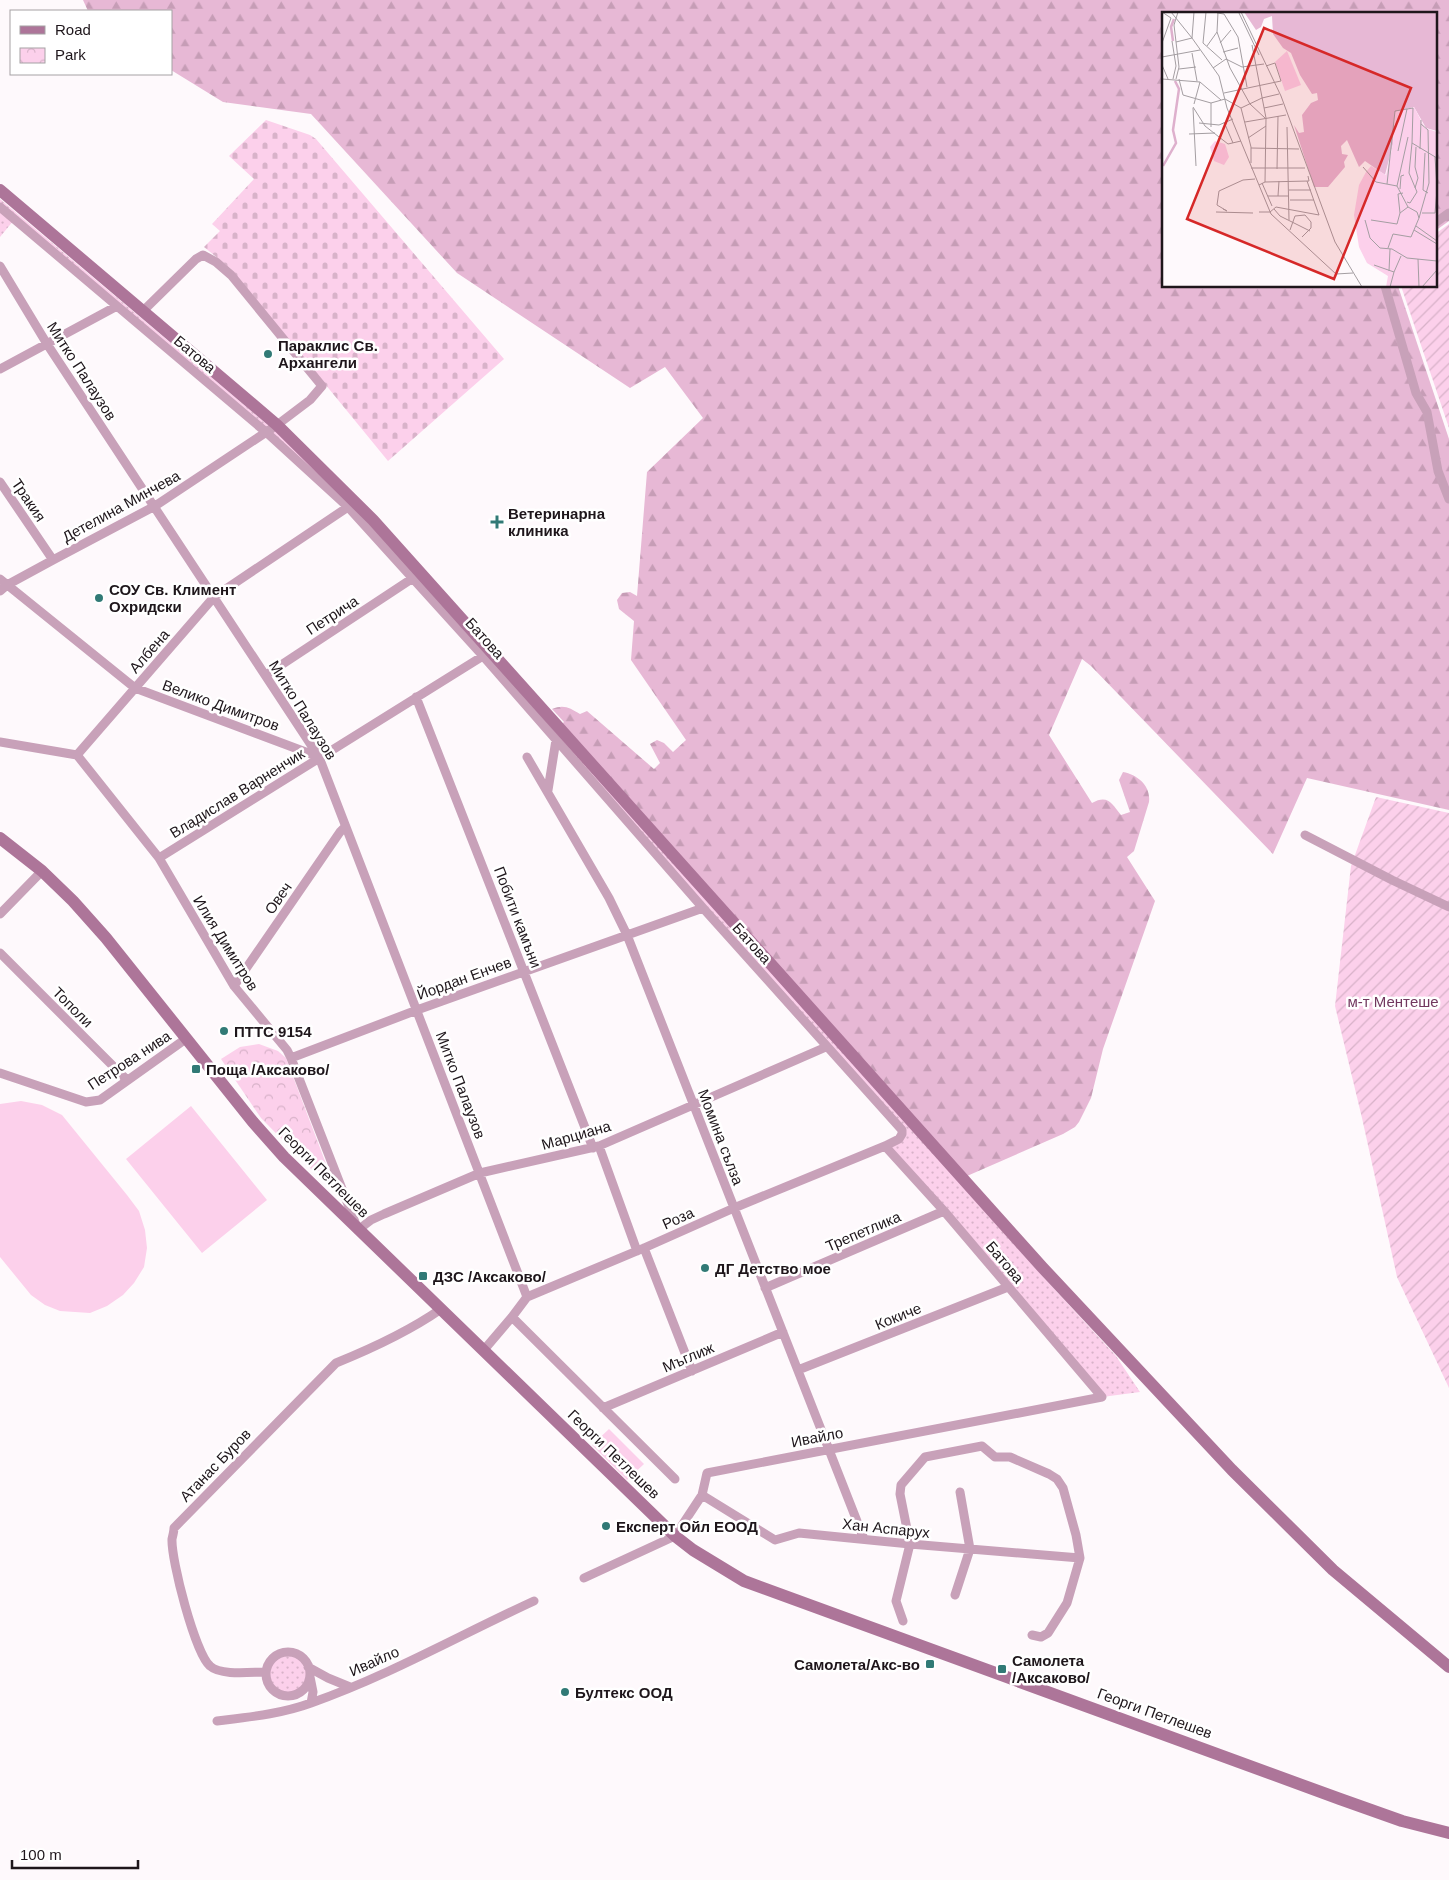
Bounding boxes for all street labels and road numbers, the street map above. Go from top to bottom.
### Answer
street label: Митко Палаузов [44,319,120,423]
street label: Батова [171,332,220,377]
street label: Детелина Минчева [59,466,183,545]
street label: Тракия [9,475,49,525]
street label: Петрича [303,592,362,638]
street label: Батова [462,614,508,662]
street label: Албена [125,625,173,676]
street label: Митко Палаузов [266,657,340,763]
street label: Велико Димитров [160,676,282,734]
street label: Владислав Варненчик [167,744,308,841]
street label: Побити камъни [491,864,545,970]
street label: Овеч [261,879,295,917]
street label: Илия Димитров [190,892,262,994]
street label: Батова [729,919,775,967]
street label: Йордан Енчев [415,953,513,1003]
street label: Тополи [49,983,97,1031]
street label: Петрова нива [84,1027,174,1093]
street label: Митко Палаузов [433,1029,489,1141]
street label: Момина сълза [695,1087,747,1188]
street label: Марциана [539,1117,613,1153]
street label: Георги Петлешев [275,1123,373,1221]
street label: Роза [660,1203,697,1232]
street label: Трепетлика [823,1207,904,1254]
street label: Батова [983,1238,1028,1287]
street label: Кокиче [872,1299,924,1333]
street label: Мъглиж [660,1339,716,1375]
street label: Георги Петлешев [565,1406,663,1502]
street label: Ивайло [790,1424,844,1450]
street label: Атанас Буров [176,1425,254,1505]
street label: Хан Аспарух [841,1515,931,1541]
street label: Ивайло [347,1643,401,1679]
street label: Георги Петлешев [1095,1684,1215,1742]

